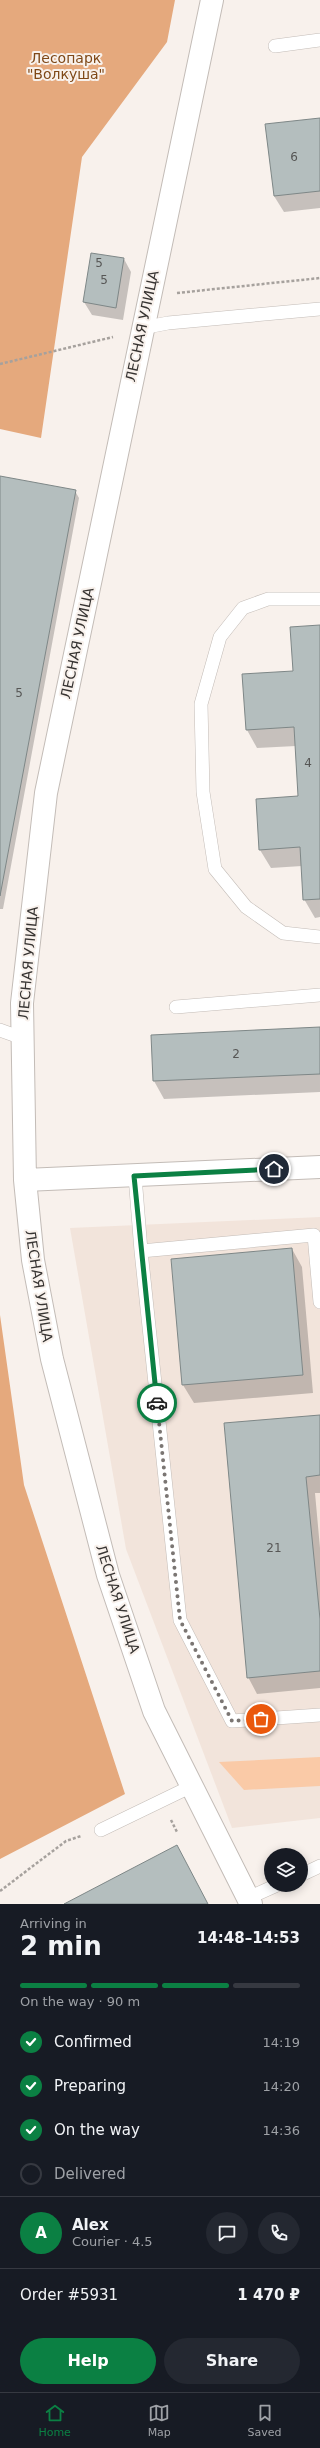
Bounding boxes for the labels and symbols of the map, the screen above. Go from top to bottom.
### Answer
park label: Лесопарк "Волкуша" [27,50,105,82]
house number: 6 [290,150,298,164]
house number: 5 [95,256,103,270]
street label: ЛЕСНАЯ УЛИЦА [122,268,162,383]
house number: 5 [100,273,108,287]
street label: ЛЕСНАЯ УЛИЦА [57,585,97,700]
house number: 5 [15,686,23,700]
house number: 4 [304,756,312,770]
street label: ЛЕСНАЯ УЛИЦА [15,905,41,1020]
house number: 2 [232,1047,240,1061]
pin [257,1152,291,1186]
street label: ЛЕСНАЯ УЛИЦА [22,1229,56,1344]
courier [137,1383,177,1423]
house number: 21 [266,1541,282,1555]
street label: ЛЕСНАЯ УЛИЦА [93,1543,143,1656]
pin [244,1702,278,1736]

